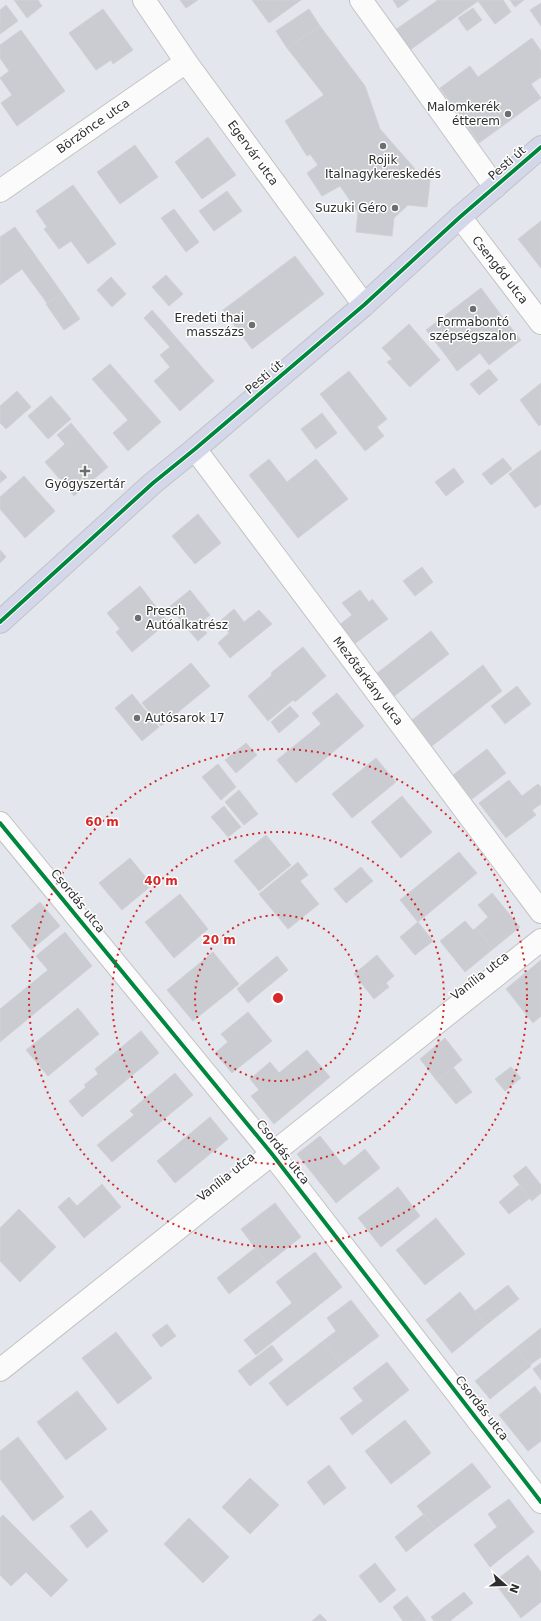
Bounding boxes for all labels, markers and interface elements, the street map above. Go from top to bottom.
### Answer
street label: Börzönce utca [54,96,132,156]
place label: Malomkerék étterem [427,100,500,128]
marker: Malomkerék étterem [503,109,513,119]
street label: Egervár utca [225,118,281,188]
marker: Rojik Italnagykereskedés [378,141,388,151]
street label: Pesti út [486,143,529,183]
place label: Rojik Italnagykereskedés [325,153,441,181]
place label: Suzuki Géro [315,201,387,215]
marker: Suzuki Géro [390,203,400,213]
street label: Csengőd utca [469,233,531,307]
marker: Formabontó szépségszalon [468,304,478,314]
place label: Eredeti thai masszázs [175,311,244,339]
place label: Formabontó szépségszalon [430,315,517,343]
marker: Eredeti thai masszázs [247,320,257,330]
street label: Pesti út [242,357,286,397]
marker: Gyógyszertár [80,466,90,476]
place label: Gyógyszertár [45,477,125,491]
place label: Presch Autóalkatrész [146,604,228,632]
marker: Presch Autóalkatrész [133,613,143,623]
street label: Mezőtárkány utca [330,634,406,728]
place label: Autósarok 17 [145,711,225,725]
marker: Autósarok 17 [132,713,142,723]
text: 60 m [85,815,119,829]
street label: Csordás utca [48,866,108,936]
text: 40 m [144,874,178,888]
text: 20 m [202,933,236,947]
street label: Vanília utca [448,949,512,1003]
centre of rings [271,991,285,1005]
street label: Csordás utca [253,1117,313,1187]
street label: Vanília utca [195,1150,257,1204]
street label: Csordás utca [452,1373,512,1443]
north arrow [485,1565,525,1605]
text: N [506,1582,522,1595]

